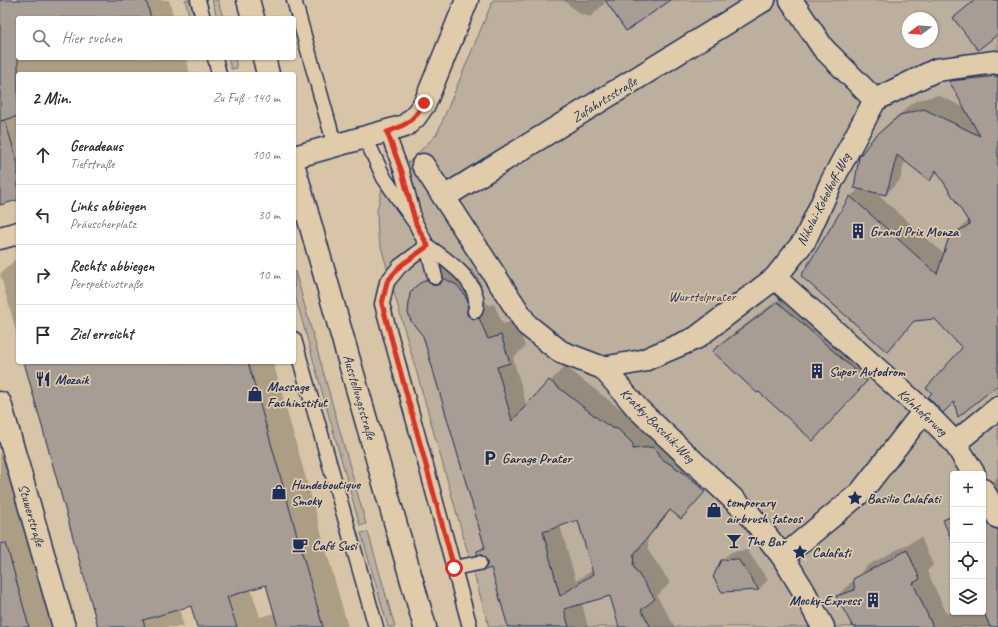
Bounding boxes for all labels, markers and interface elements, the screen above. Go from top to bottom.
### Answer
north arrow [902,12,938,48]
search box [16,16,296,60]
icon: search [30,27,52,49]
text: Hier suchen [62,29,122,48]
street label: Zufahrtsstraße [569,72,641,126]
text: 2 Min. [32,88,71,109]
text: Zu Fuß · 140 m [213,90,280,106]
route end [415,94,433,112]
text: Geradeaus [70,137,123,156]
icon: ahead [32,144,54,166]
text: 100 m [252,147,280,163]
street label: Nikolai-Kobelkoff-Weg [793,149,855,249]
text: Tiefstraße [70,156,115,172]
text: Links abbiegen [70,197,146,216]
icon: left [32,204,54,226]
text: 30 m [258,207,280,223]
text: Präuscherplatz [70,216,136,232]
building icon: Grand Prix Monza [849,222,867,240]
place label: Grand Prix Monza [870,223,960,240]
text: Rechts abbiegen [70,257,154,276]
icon: right [32,264,54,286]
text: 10 m [258,267,280,283]
text: Perspektivstraße [70,276,143,292]
park label: Wurstelprater [669,288,736,305]
icon: arrive [32,324,54,346]
text: Ziel erreicht [70,325,133,344]
street label: Ausstellungsstraße [339,353,380,443]
building icon: Super Autodrom [808,362,826,380]
place label: Super Autodrom [829,363,906,380]
restaurant icon: Mozaik [34,370,52,388]
place label: Mozaik [55,371,90,388]
place label: Massage Fachinstitut [267,378,328,411]
street label: Kratky-Baschik-Weg [617,384,699,467]
shop icon: Massage Fachinstitut [246,385,264,403]
street label: Kolnhoferweg [894,385,952,440]
parking icon: Garage Prater [481,449,499,467]
place label: Garage Prater [502,450,573,467]
map controls [950,471,986,615]
button: + [950,471,986,507]
place label: Hundeboutique Smoky [291,476,361,509]
street label: Stuwerstraße [15,482,49,550]
shop icon: Hundeboutique Smoky [270,483,288,501]
place icon: Basilio Calafati [846,489,864,507]
place label: Basilio Calafati [867,490,943,507]
place label: temporary airbrush tatoos [726,494,804,527]
shop icon: temporary airbrush tatoos [705,501,723,519]
button: − [950,507,986,543]
bar icon: The Bar [725,532,743,550]
place label: The Bar [746,533,787,550]
cafe icon: Café Susi [291,536,309,554]
place label: Café Susi [312,537,359,554]
place icon: Calafati [791,543,809,561]
button: locate [950,543,986,579]
place label: Calafati [812,544,853,561]
route start [445,559,463,577]
button: layers [950,579,986,615]
building icon: Mecky-Express [864,591,882,609]
place label: Mecky-Express [789,592,863,609]

